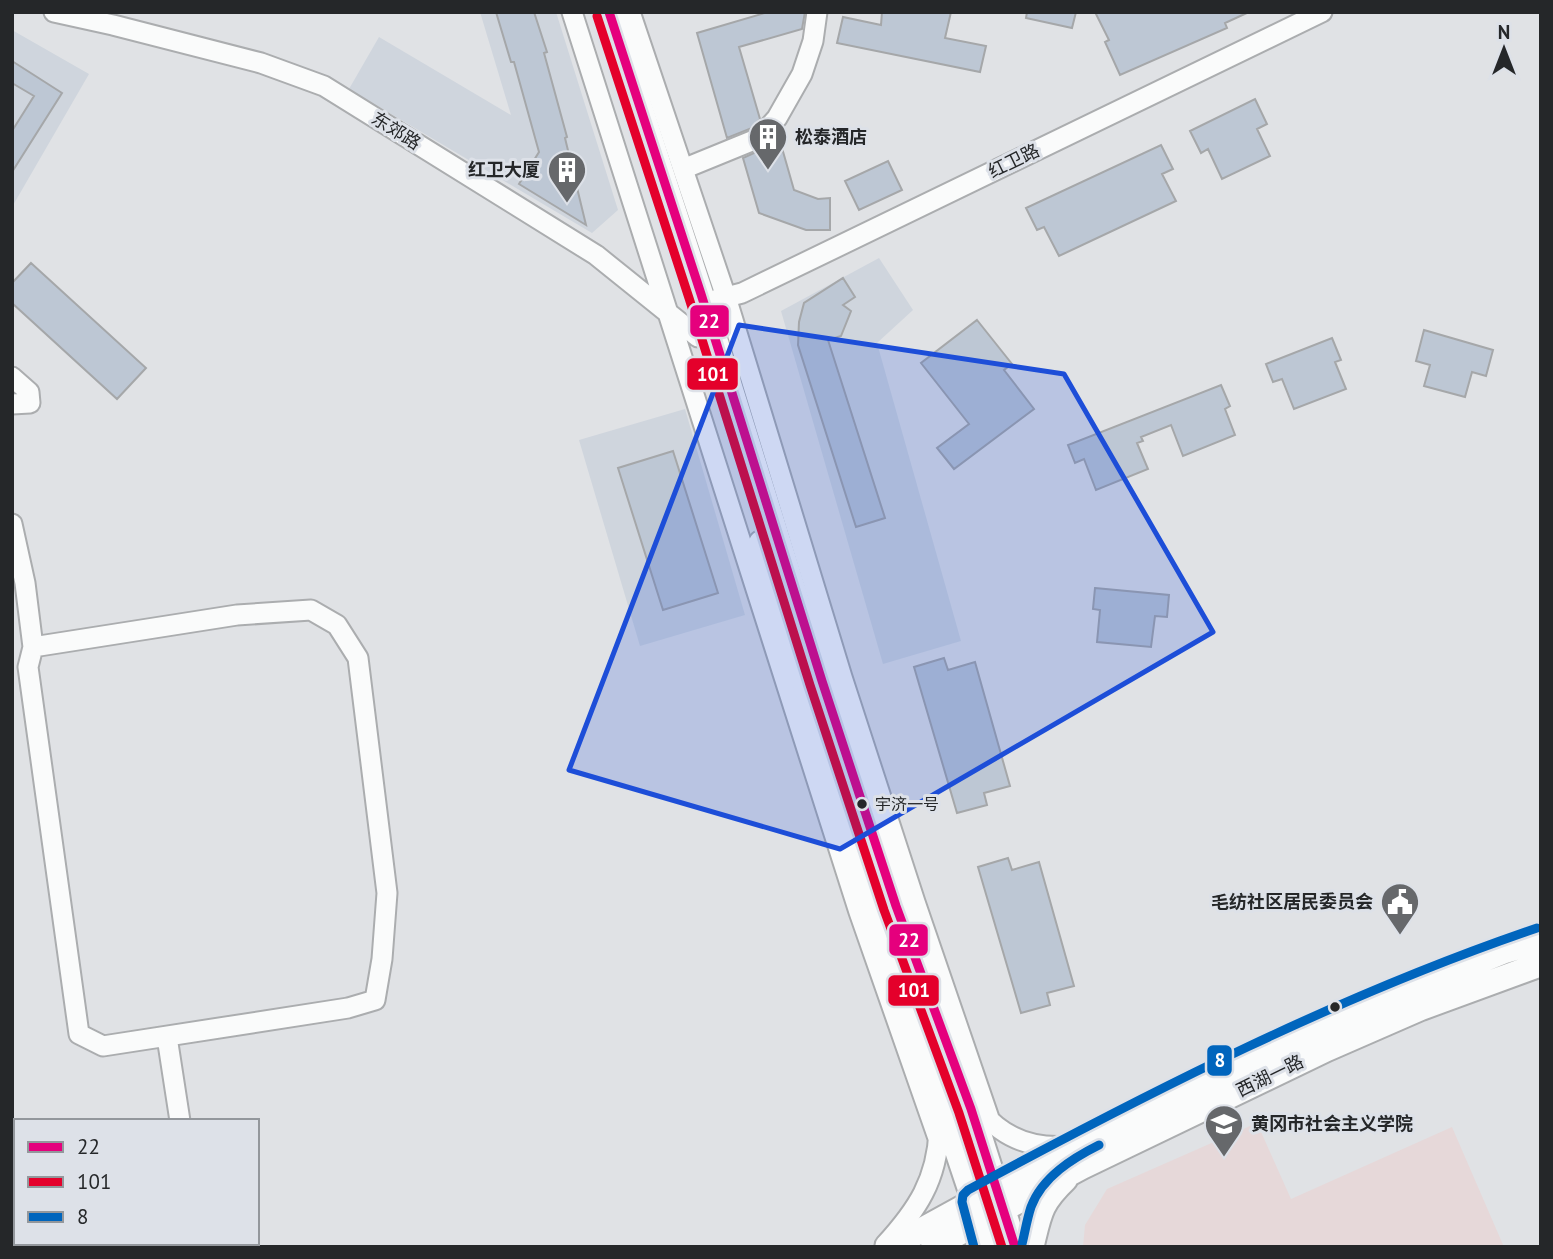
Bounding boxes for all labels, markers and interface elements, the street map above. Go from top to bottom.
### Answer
north arrow [1469,14,1539,84]
text: N [1498,20,1510,44]
street label: 东郊路 [367,107,425,155]
building icon: 松泰酒店 [747,116,789,171]
place label: 松泰酒店 [795,125,867,148]
street label: 红卫路 [984,138,1043,183]
building icon: 红卫大厦 [546,149,588,204]
place label: 红卫大厦 [468,158,540,181]
line badge: 22 [689,304,730,338]
text: 22 [698,309,720,333]
line badge: 101 [686,357,739,391]
text: 101 [697,362,729,386]
place label: 宇济一号 [875,794,939,814]
marker: 宇济一号 [855,797,869,811]
public building icon: 毛纺社区居民委员会 [1379,881,1421,936]
place label: 毛纺社区居民委员会 [1211,890,1373,913]
line badge: 22 [888,923,929,957]
text: 22 [898,928,920,952]
line badge: 101 [887,974,940,1007]
text: 101 [898,978,930,1002]
unlabelled marker [1328,1000,1342,1014]
line badge: 8 [1206,1044,1233,1077]
text: 8 [1215,1048,1225,1072]
street label: 西湖一路 [1232,1049,1307,1102]
school or university icon: 黄冈市社会主义学院 [1203,1103,1245,1158]
place label: 黄冈市社会主义学院 [1251,1112,1413,1135]
legend [14,1119,259,1245]
text: 22 [77,1133,100,1160]
text: 101 [77,1168,111,1195]
text: 8 [77,1203,88,1230]

